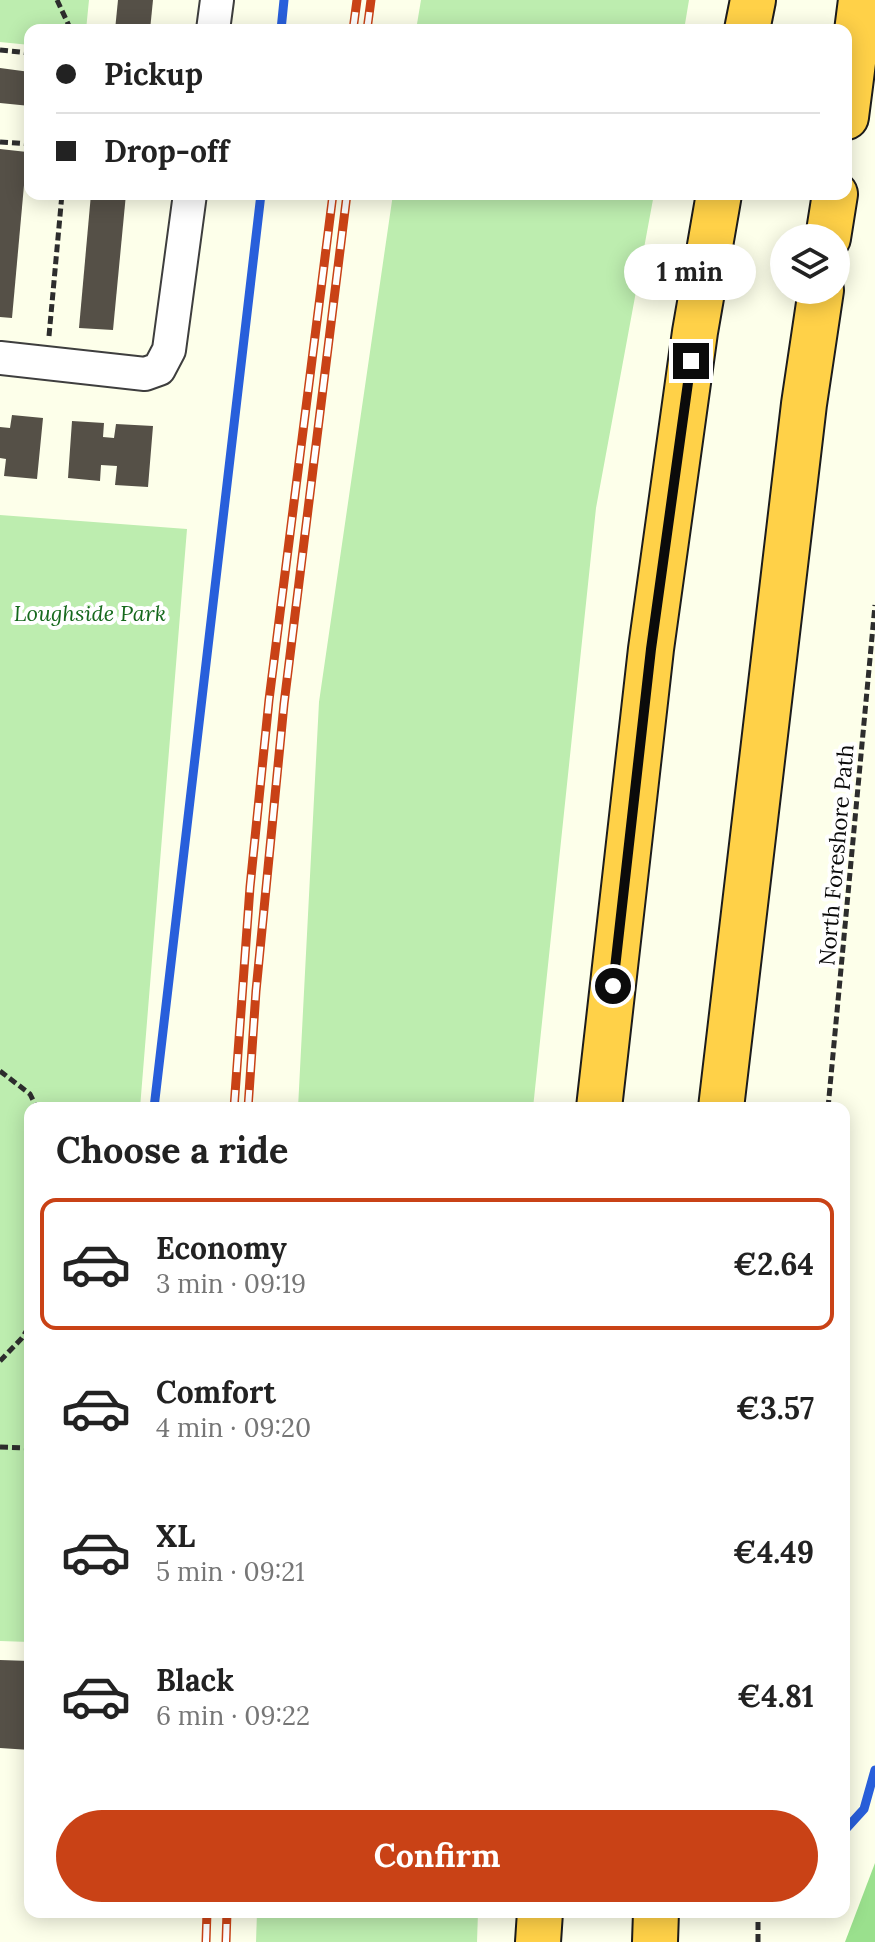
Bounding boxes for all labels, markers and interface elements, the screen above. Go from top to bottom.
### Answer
text: Pickup [104,55,203,93]
text: Drop-off [104,132,229,170]
map controls [770,224,850,304]
button: layers [770,224,850,304]
callout: 1 min [625,245,757,301]
text: 1 min [657,255,723,288]
route end [673,343,709,379]
park label: Loughside Park [14,599,166,627]
street label: North Foreshore Path [812,743,860,967]
route start [595,968,631,1004]
text: Choose a ride [56,1127,288,1173]
icon: car [60,1228,132,1300]
text: Economy [156,1229,287,1267]
text: €2.64 [733,1245,814,1283]
text: 3 min · 09:19 [156,1267,306,1300]
icon: car [60,1372,132,1444]
text: Comfort [156,1373,276,1411]
text: €3.57 [736,1389,814,1427]
text: 4 min · 09:20 [156,1411,311,1444]
icon: car [60,1516,132,1588]
text: XL [156,1517,195,1555]
text: €4.49 [733,1533,814,1571]
text: 5 min · 09:21 [156,1555,305,1588]
icon: car [60,1660,132,1732]
text: Black [156,1661,234,1699]
text: €4.81 [737,1677,814,1715]
text: 6 min · 09:22 [156,1699,310,1732]
button: Confirm [56,1810,818,1902]

